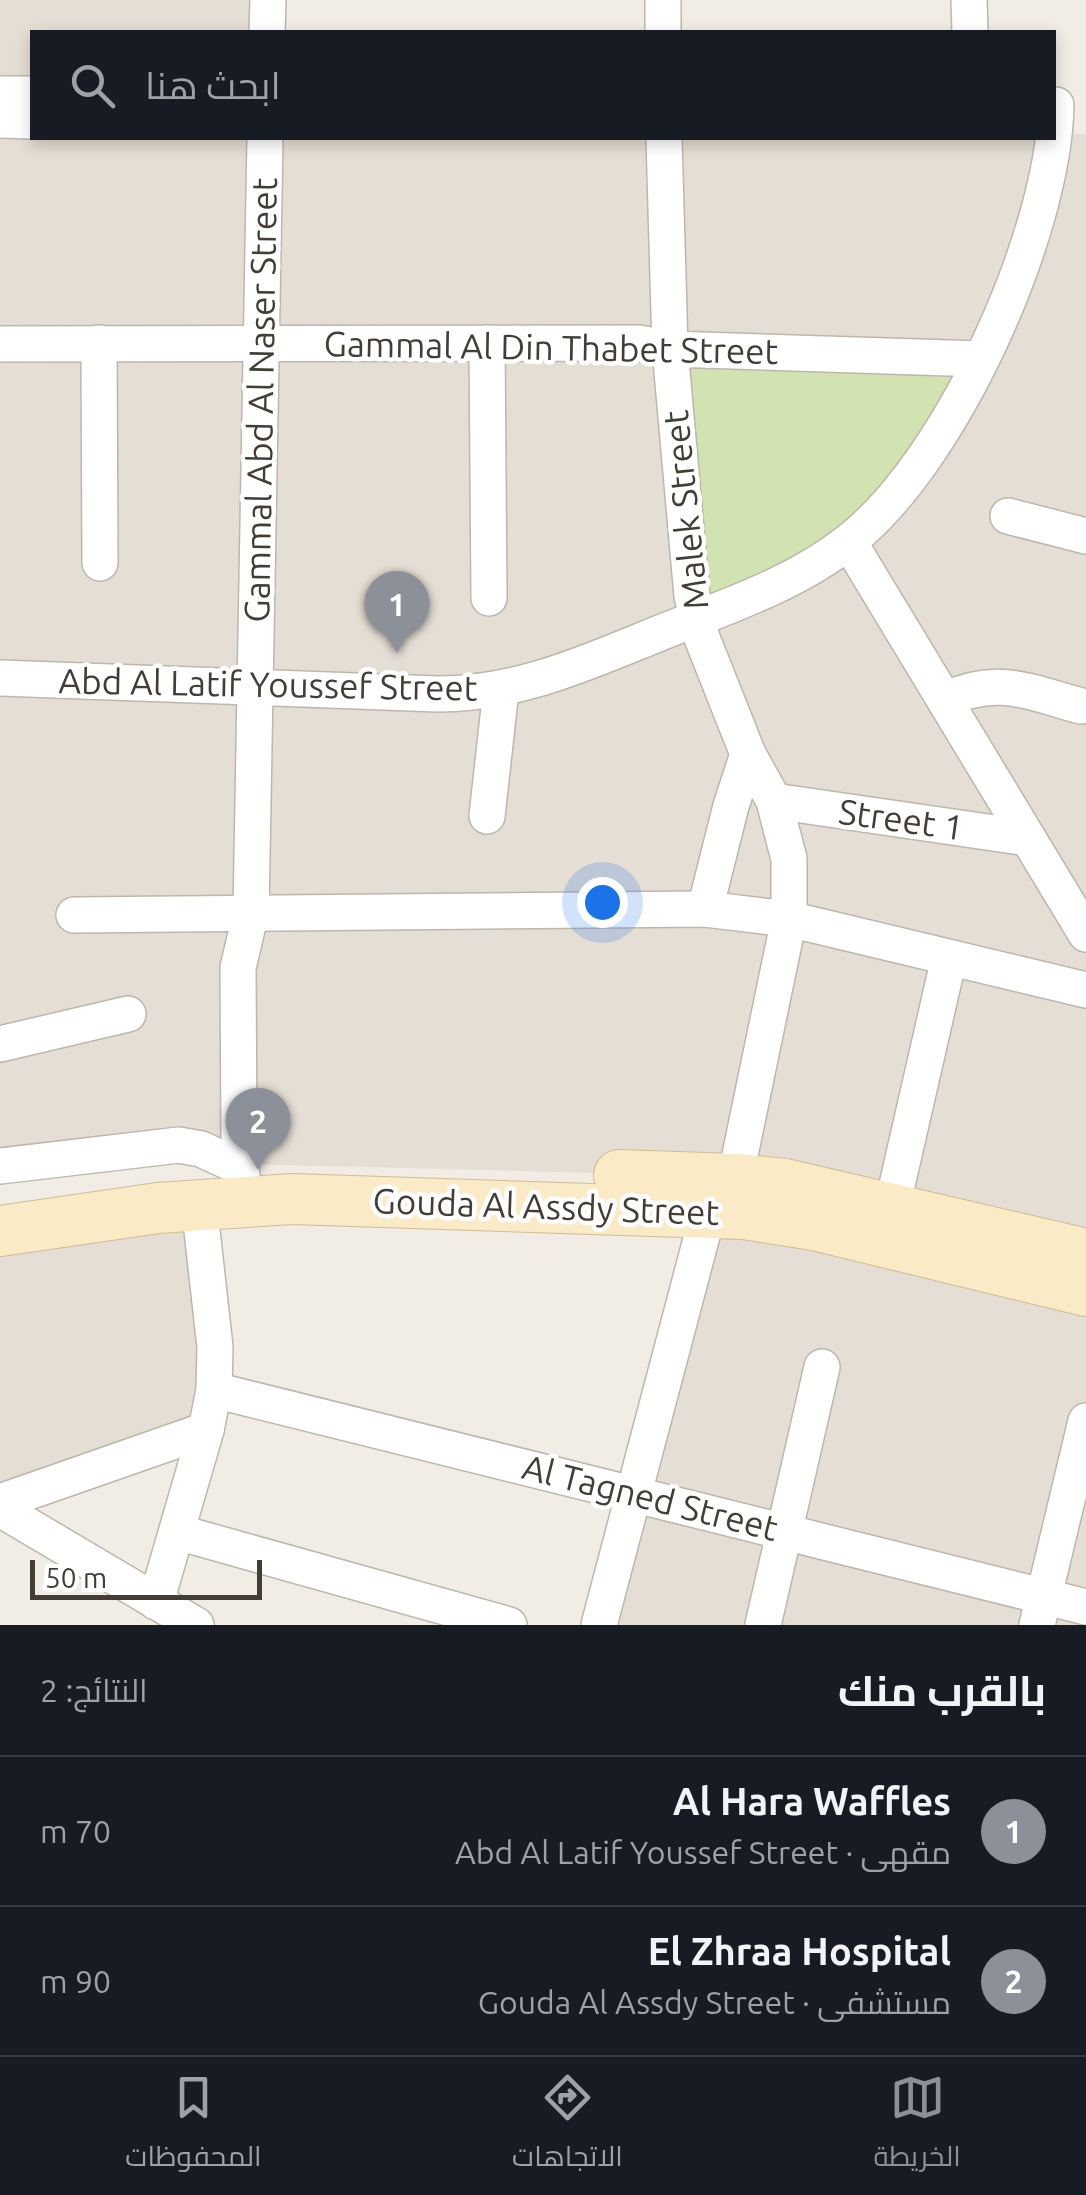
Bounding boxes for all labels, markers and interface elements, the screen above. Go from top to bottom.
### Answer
search box [30,30,1056,140]
icon: search [65,58,120,113]
text: ابحث هنا [145,64,281,106]
street label: Gammal Abd Al Naser Street [236,177,284,623]
street label: Gammal Al Din Thabet Street [323,323,779,371]
street label: Malek Street [655,408,715,612]
pin: 1 [364,570,430,653]
street label: Abd Al Latif Youssef Street [58,660,478,708]
street label: Street 1 [836,790,966,848]
your location [577,877,628,928]
pin: 2 [226,1088,290,1170]
street label: Gouda Al Assdy Street [372,1180,720,1232]
street label: Al Tagned Street [518,1446,782,1548]
scale bar [30,1555,262,1600]
text: 50 m [45,1562,107,1593]
text: بالقرب منك [838,1667,1046,1714]
text: النتائج: 2 [40,1672,148,1708]
text: Al Hara Waffles [673,1780,951,1822]
text: 70 m [40,1813,111,1849]
text: 1 [1004,1813,1023,1849]
text: مقهى · Abd Al Latif Youssef Street [455,1834,951,1870]
text: El Zhraa Hospital [648,1930,951,1972]
text: 90 m [40,1963,111,1999]
text: 2 [1004,1963,1023,1999]
text: مستشفى · Gouda Al Assdy Street [478,1984,951,2020]
tab: المحفوظات [125,2070,262,2182]
tab: الاتجاهات [512,2070,623,2182]
tab: الخريطة [873,2070,961,2182]

